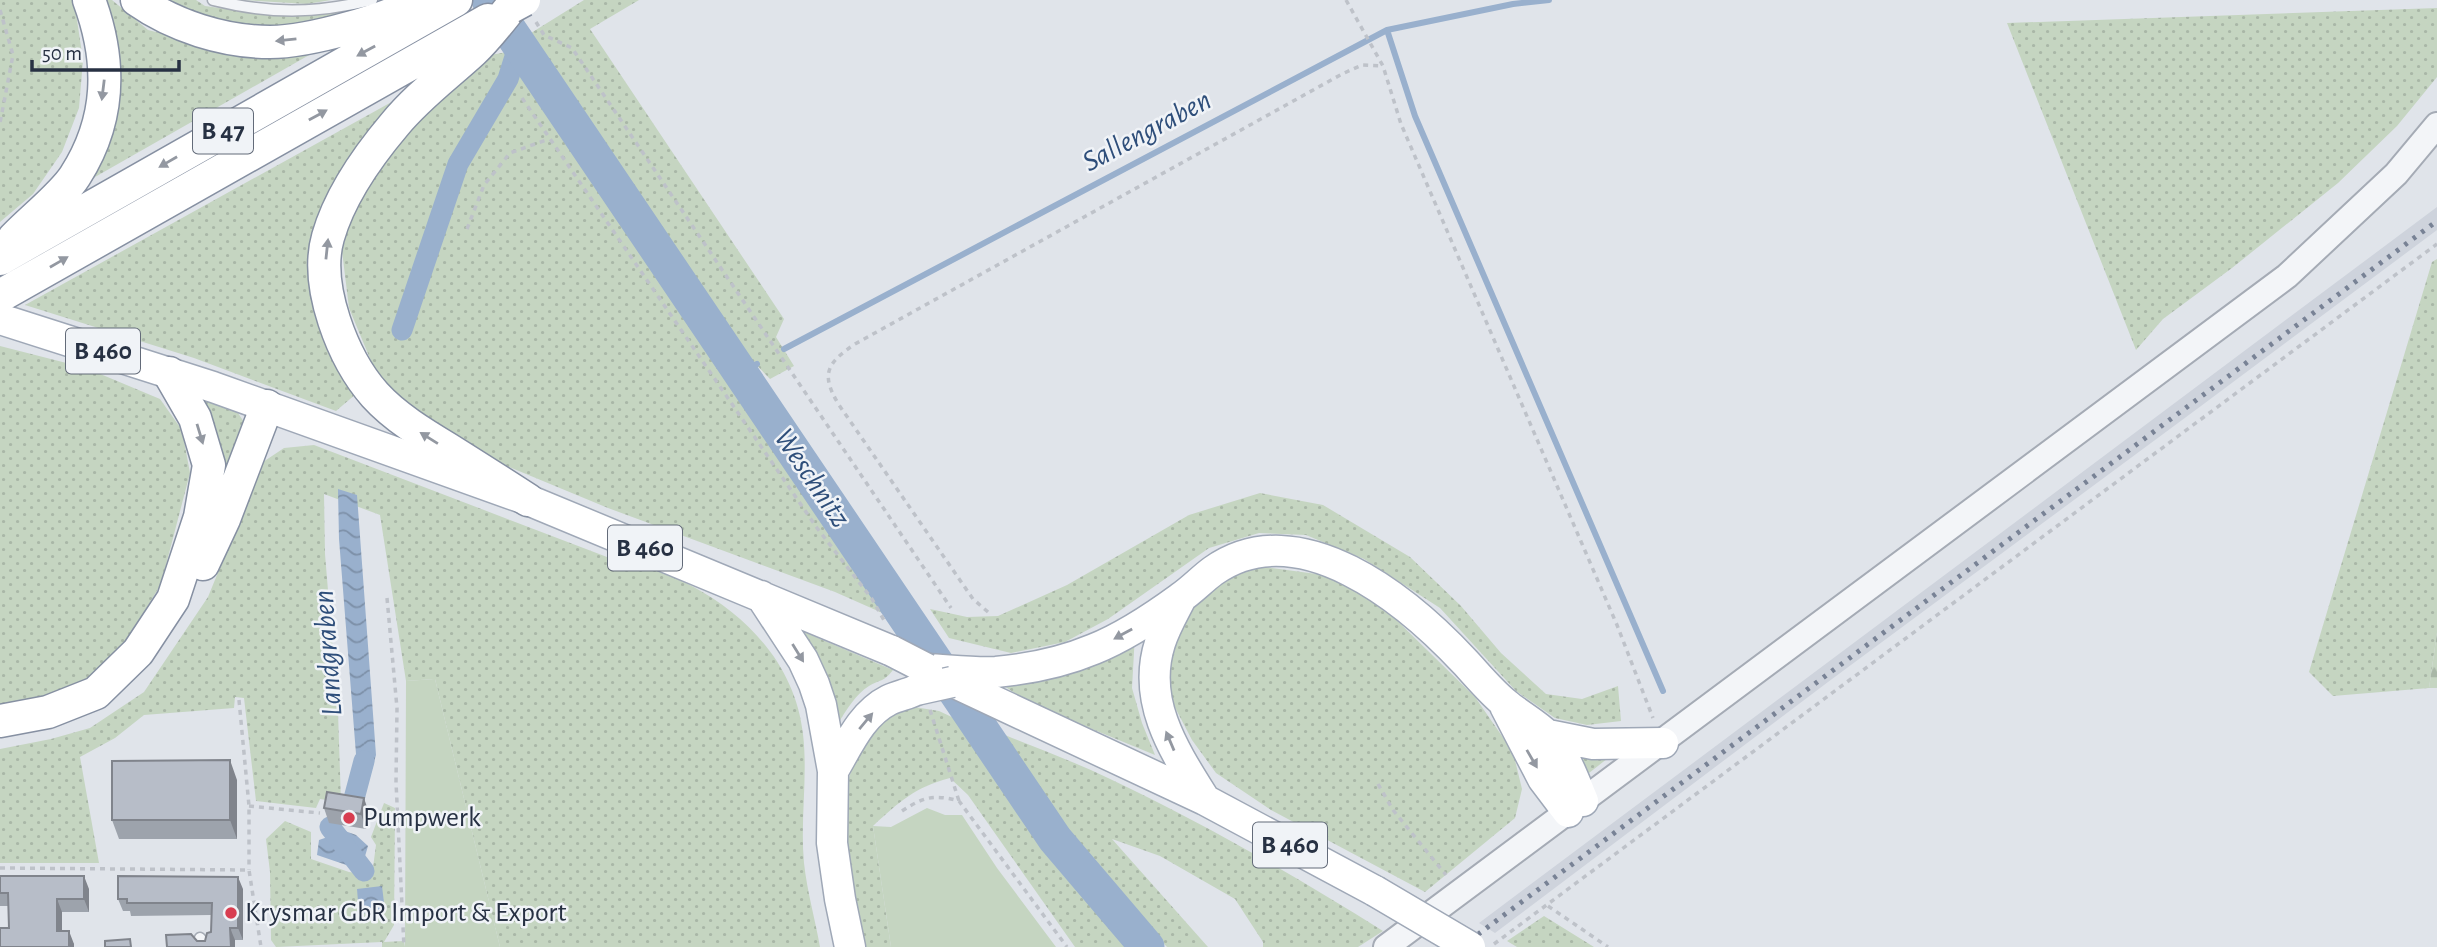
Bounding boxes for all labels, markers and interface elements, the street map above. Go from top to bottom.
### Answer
scale bar [32,28,178,72]
one-way arrow [275,35,297,46]
text: 50 m [42,43,82,64]
one-way arrow [356,45,375,57]
one-way arrow [97,80,108,102]
water label: Sallengraben [1078,85,1216,177]
road number: B 47 [193,108,253,154]
one-way arrow [309,109,328,121]
one-way arrow [158,156,177,169]
one-way arrow [322,238,333,260]
one-way arrow [50,256,69,268]
road number: B 460 [66,328,140,374]
one-way arrow [195,423,205,444]
water label: Weschnitz [768,423,856,533]
one-way arrow [420,431,439,444]
road number: B 460 [608,526,682,570]
water label: Landgraben [309,589,347,717]
one-way arrow [1113,628,1133,639]
one-way arrow [792,644,805,663]
one-way arrow [858,712,873,730]
one-way arrow [1165,731,1176,752]
one-way arrow [1526,750,1538,769]
place label: Pumpwerk [363,804,481,832]
marker: Pumpwerk [341,810,357,826]
road number: B 460 [1253,822,1327,867]
place label: Krysmar GbR Import & Export [245,899,566,927]
marker: Krysmar GbR Import & Export [223,905,239,921]

